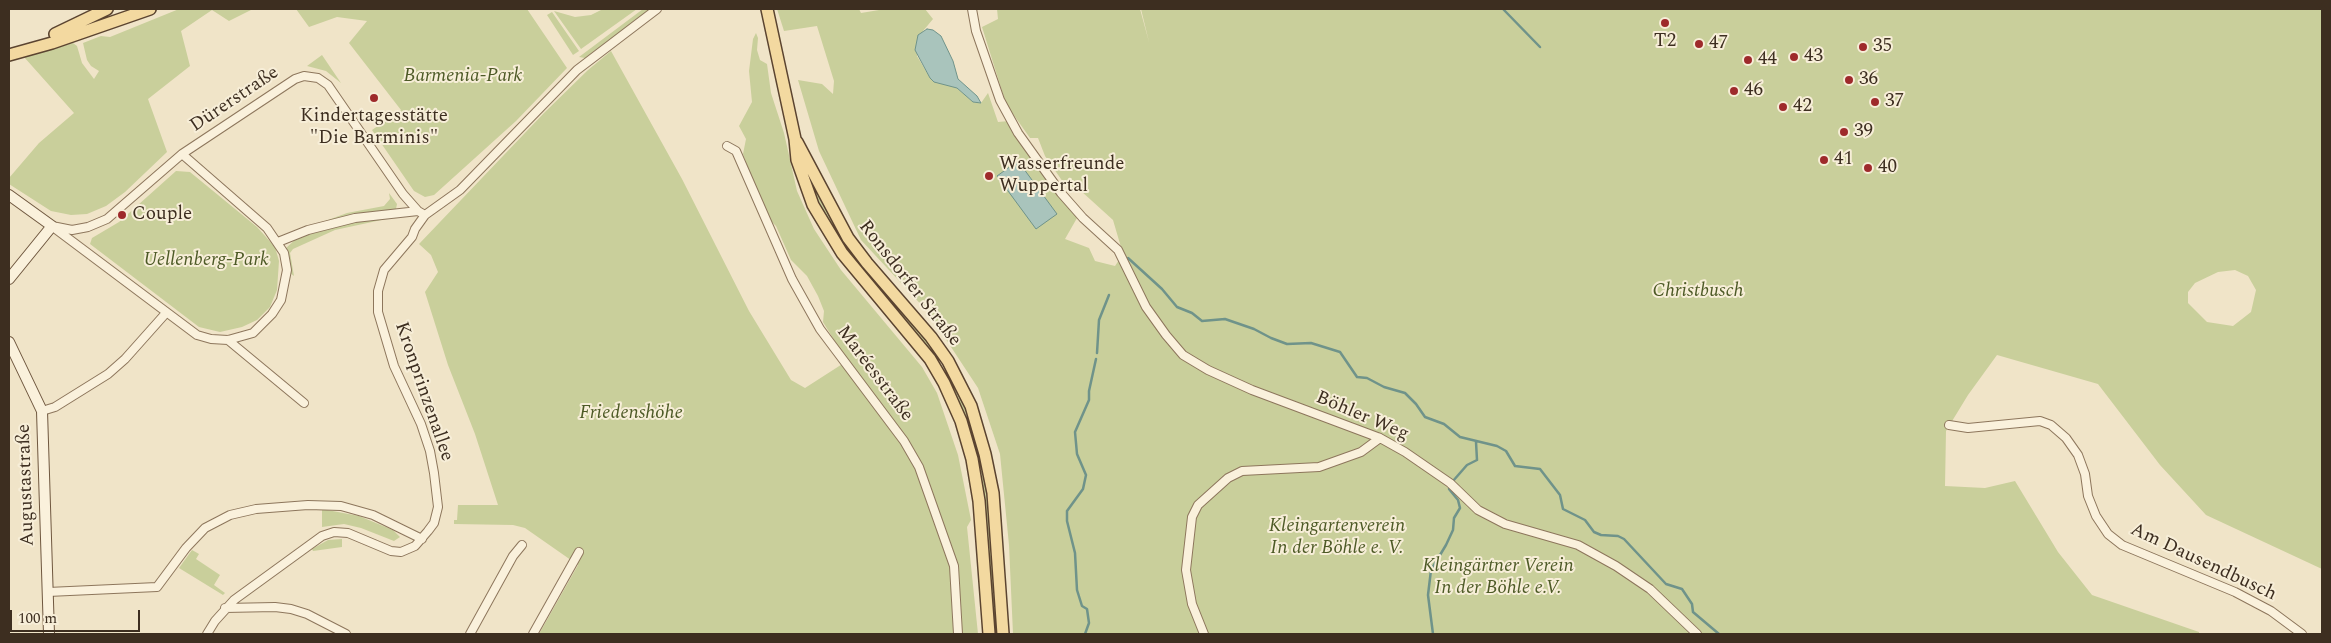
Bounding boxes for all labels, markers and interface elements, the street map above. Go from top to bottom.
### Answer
marker: T2 [1659,17,1671,29]
place label: T2 [1654,31,1676,53]
place label: 47 [1709,33,1728,55]
place label: 35 [1873,36,1892,58]
marker: 47 [1693,38,1705,50]
marker: 35 [1857,41,1869,53]
place label: 43 [1804,46,1823,68]
place label: 44 [1758,49,1777,71]
marker: 43 [1788,51,1800,63]
marker: 44 [1742,54,1754,66]
street label: Dürerstraße [186,62,284,138]
park label: Barmenia-Park [404,66,522,88]
place label: 36 [1859,69,1878,91]
marker: 36 [1843,74,1855,86]
place label: 46 [1744,80,1763,102]
marker: 46 [1728,85,1740,97]
place label: 37 [1885,91,1904,113]
marker: Kindertagesstätte "Die Barminis" [368,92,380,104]
place label: 42 [1793,96,1812,118]
marker: 37 [1869,96,1881,108]
marker: 42 [1777,101,1789,113]
place label: Kindertagesstätte "Die Barminis" [300,106,448,150]
place label: 39 [1854,121,1873,143]
marker: 39 [1838,126,1850,138]
place label: 41 [1834,149,1853,171]
place label: Wasserfreunde Wuppertal [999,154,1124,198]
marker: 41 [1818,154,1830,166]
place label: 40 [1878,157,1897,179]
marker: 40 [1862,162,1874,174]
marker: Wasserfreunde Wuppertal [983,170,995,182]
place label: Couple [132,204,192,226]
marker: Couple [116,209,128,221]
street label: Ronsdorfer Straße [853,216,965,352]
park label: Uellenberg-Park [143,250,269,272]
park label: Christbusch [1653,281,1743,303]
street label: Kronprinzenallee [389,319,457,465]
street label: Maréesstraße [831,322,917,426]
street label: Böhler Weg [1312,387,1412,447]
park label: Friedenshöhe [579,403,683,425]
street label: Augustastraße [13,424,41,546]
park label: Kleingartenverein In der Böhle e. V. [1269,516,1405,560]
street label: Am Dausendbusch [2126,519,2280,607]
park label: Kleingärtner Verein In der Böhle e.V. [1422,556,1574,600]
scale bar [12,600,142,632]
text: 100 m [18,607,57,630]

